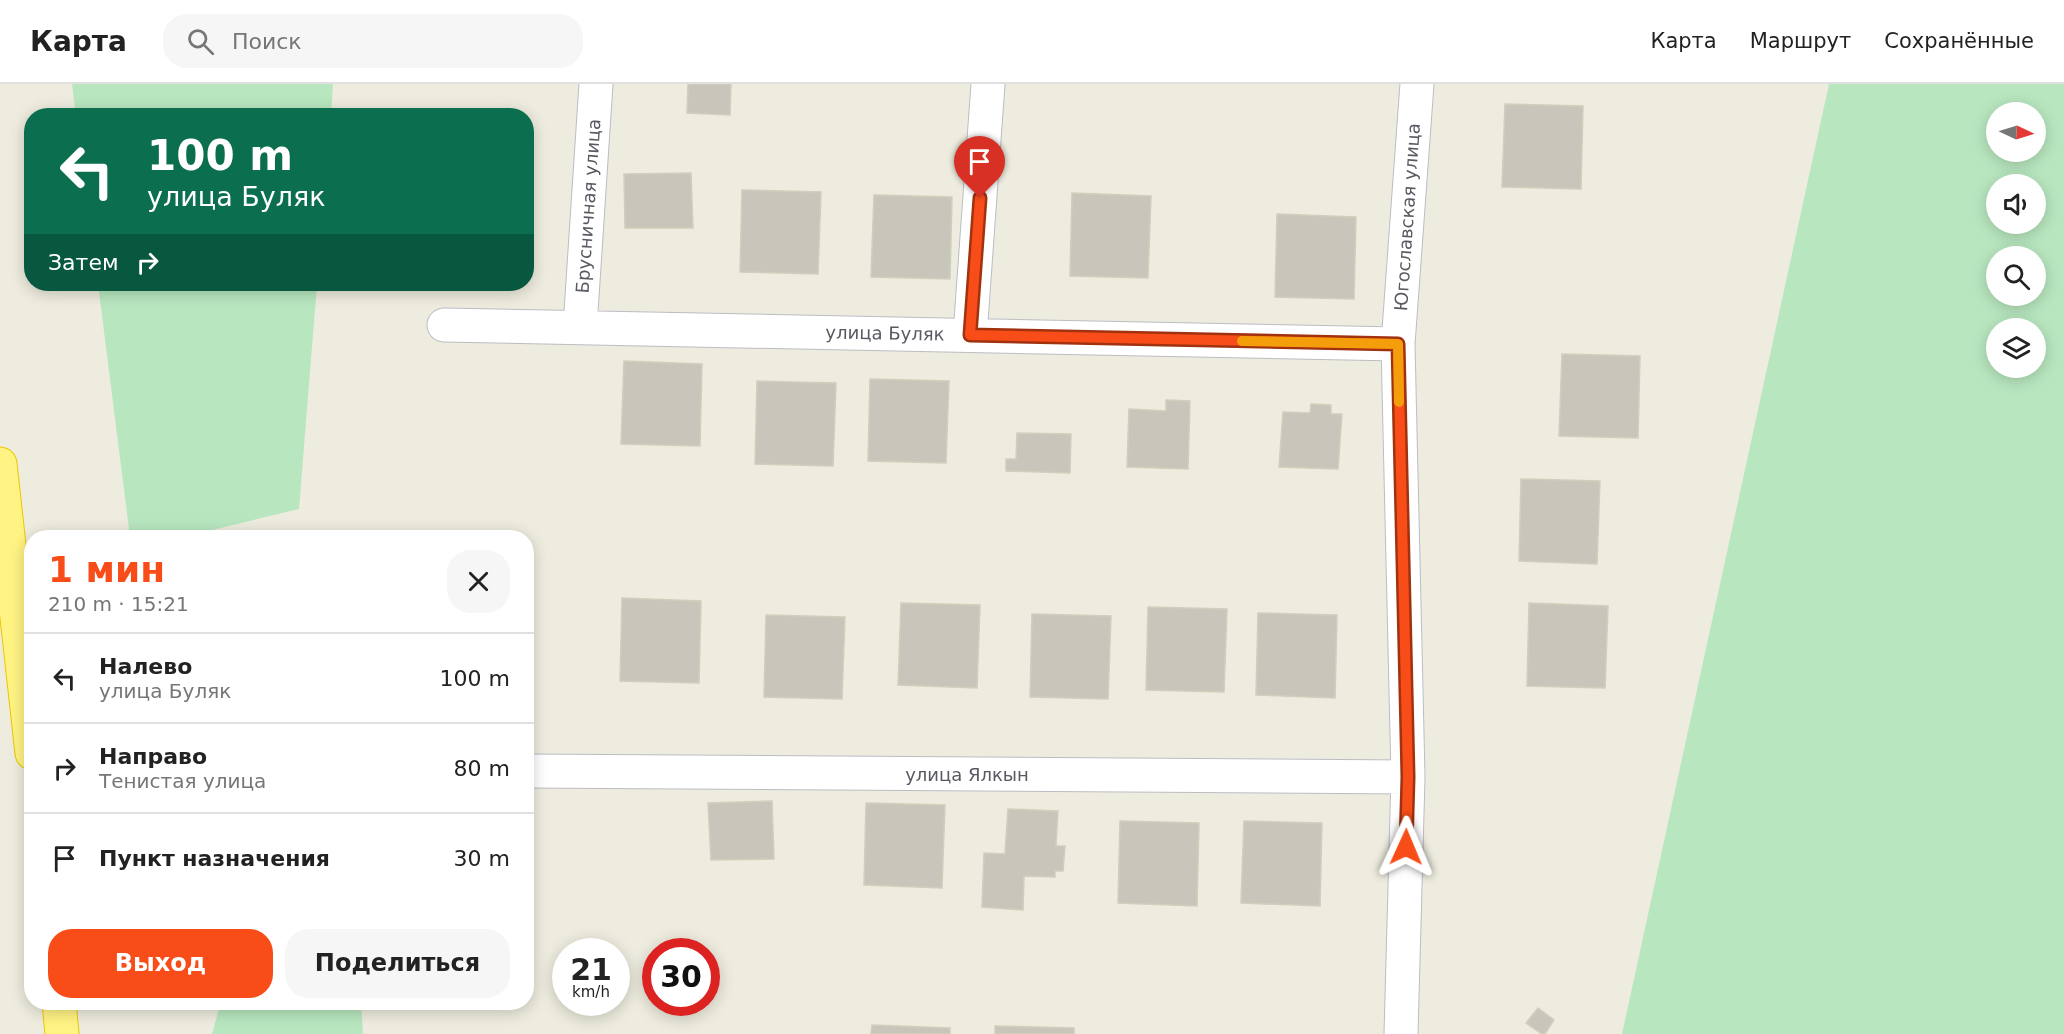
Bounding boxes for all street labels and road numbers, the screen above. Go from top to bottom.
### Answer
street label: Брусничная улица [571,118,605,294]
street label: Югославская улица [1390,122,1424,312]
street label: улица Буляк [825,321,945,345]
street label: улица Ялкын [905,764,1029,785]

